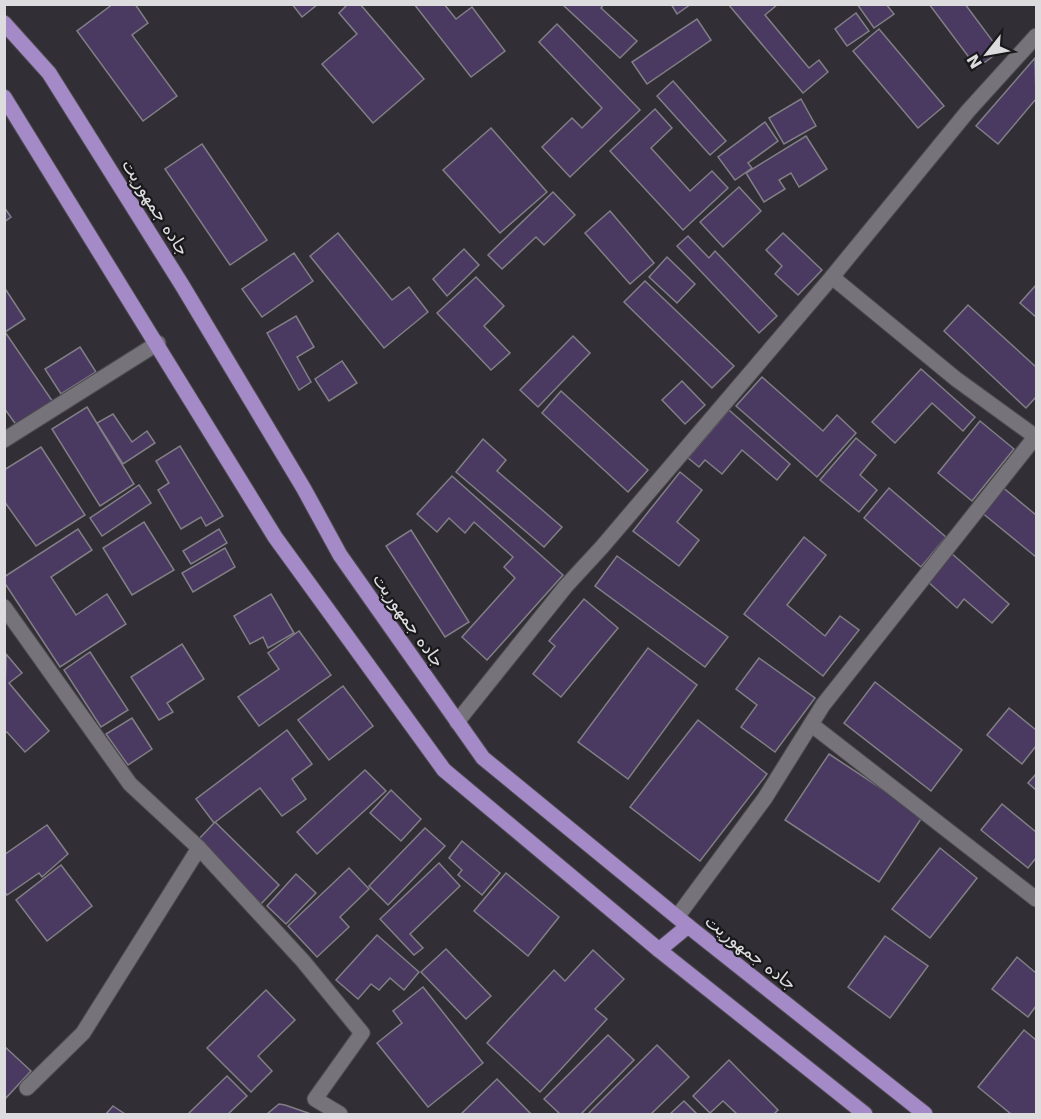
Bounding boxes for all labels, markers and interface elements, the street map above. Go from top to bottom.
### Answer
north arrow [957,24,1017,84]
text: N [963,51,986,72]
street label: جاده جمهوریت [117,155,194,260]
street label: جاده جمهوریت [368,569,449,672]
street label: جاده جمهوریت [700,910,801,995]

